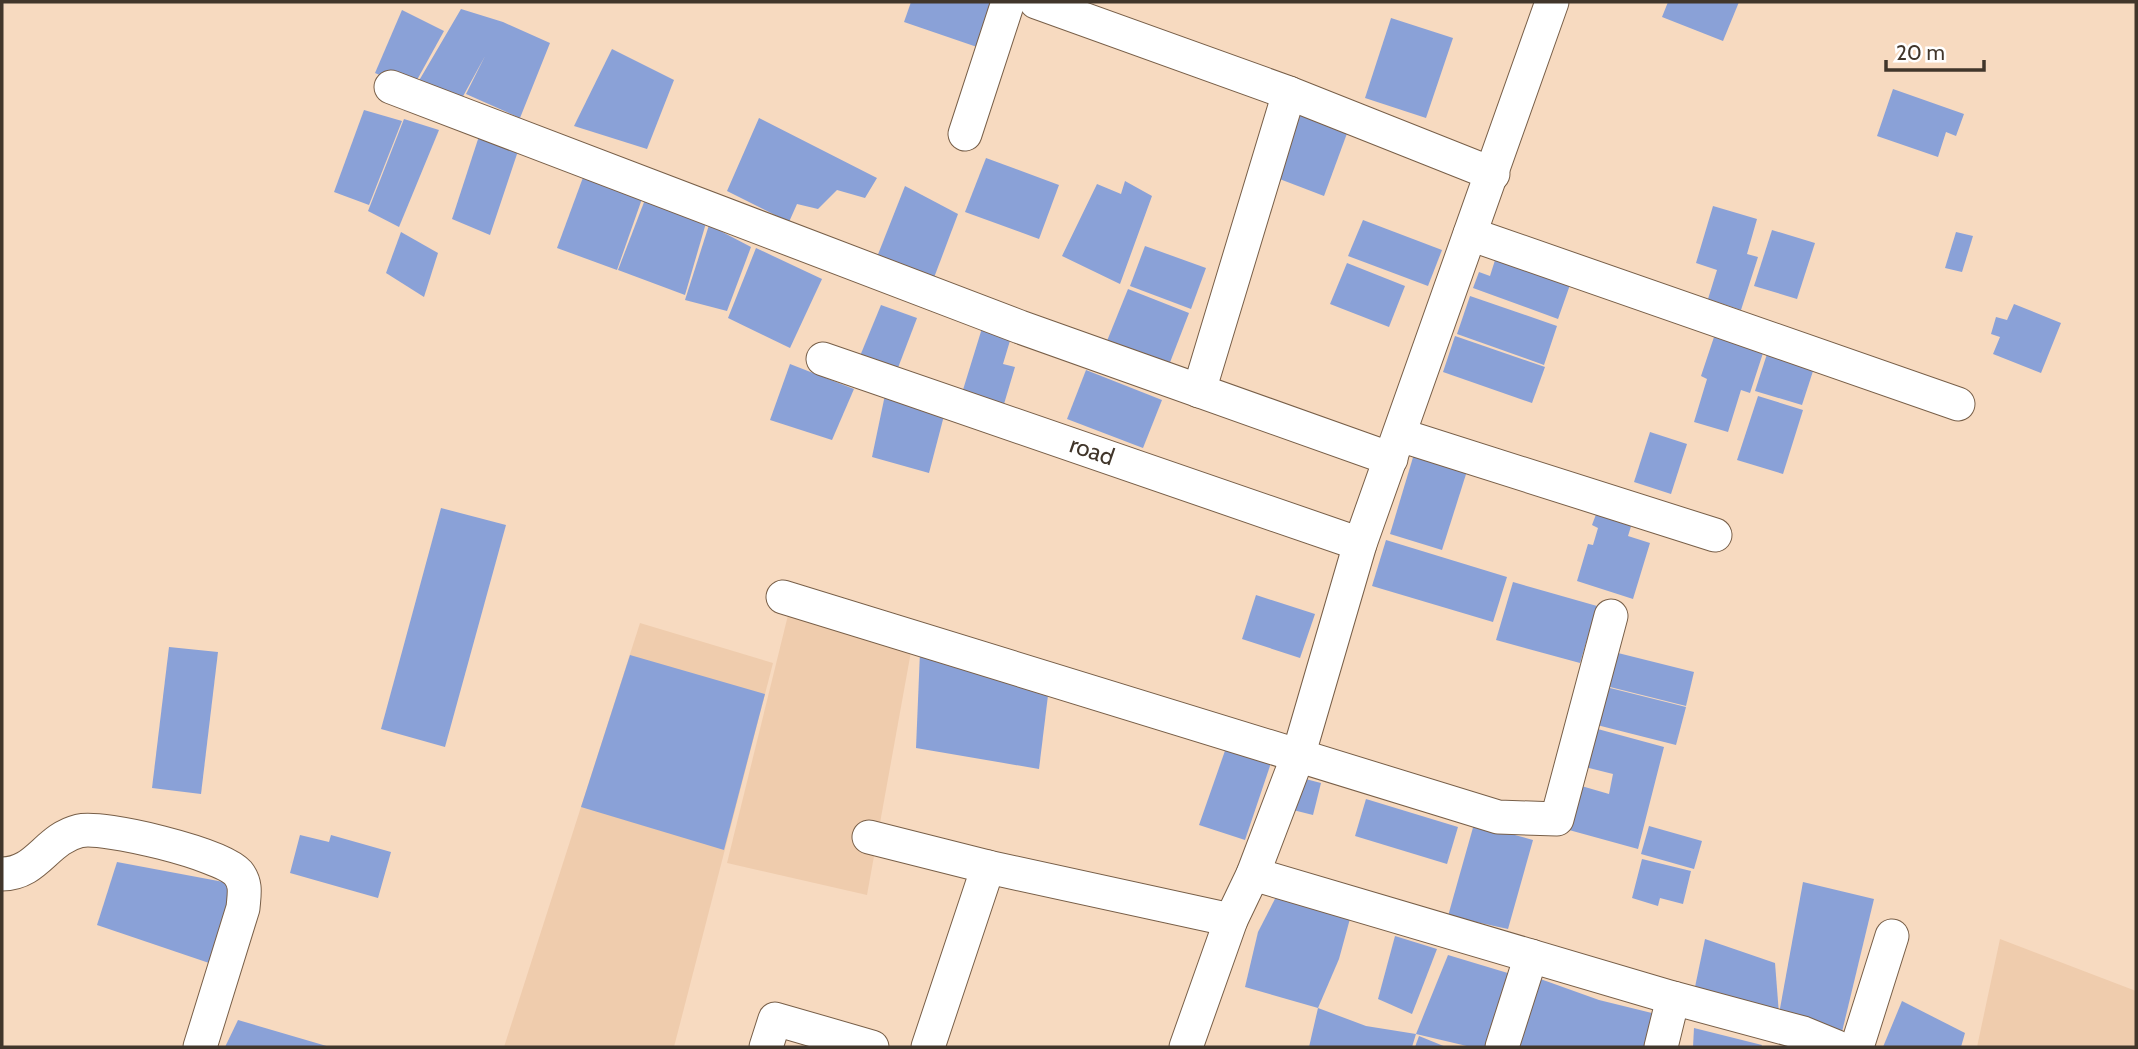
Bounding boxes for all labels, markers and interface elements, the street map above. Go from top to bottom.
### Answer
scale bar [1886,28,1984,72]
text: 20 m [1896,40,1945,65]
street label: road [1066,429,1118,472]

